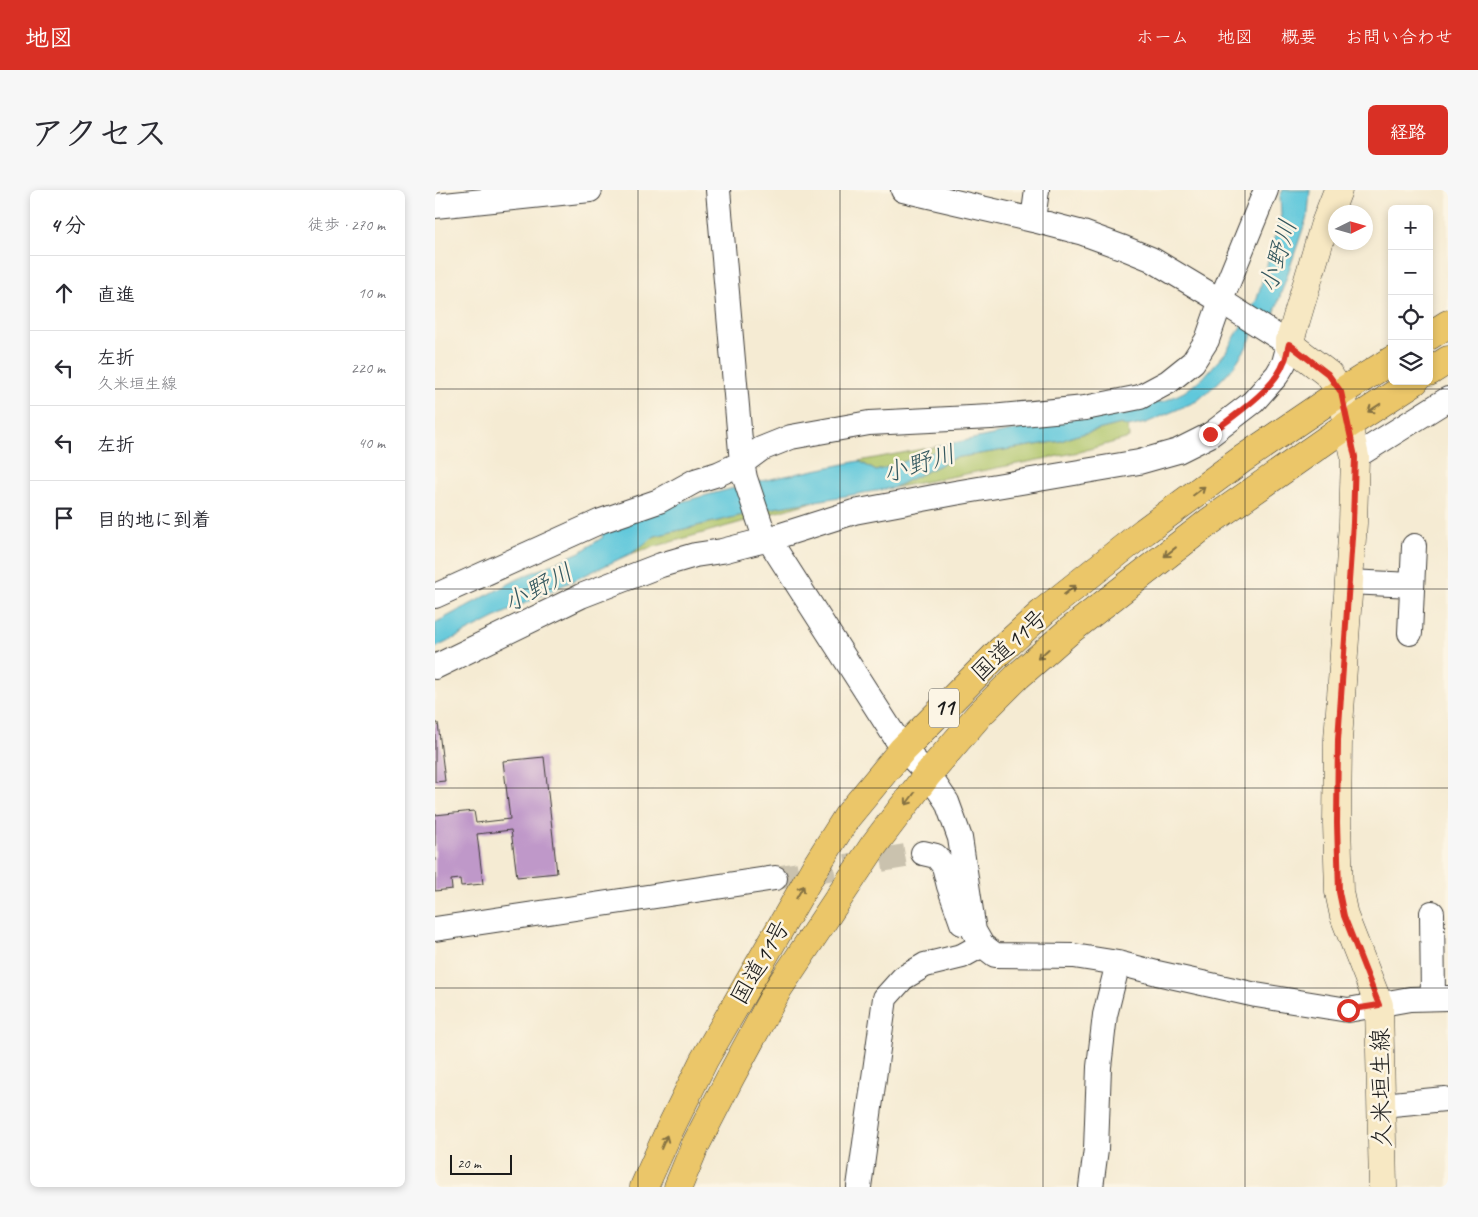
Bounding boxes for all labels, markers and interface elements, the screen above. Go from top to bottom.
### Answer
text: 地図 [25,23,73,53]
text: ホーム [1136,26,1189,48]
text: 地図 [1217,26,1253,48]
text: 概要 [1281,26,1317,48]
text: お問い合わせ [1345,26,1453,48]
button: 経路 [1368,105,1448,155]
text: アクセス [30,111,168,156]
north arrow [1328,205,1373,250]
map controls [1388,205,1433,385]
button: + [1388,205,1433,250]
text: 4 分 [50,212,86,238]
text: 徒歩 · 270 m [308,215,385,235]
water label: 小野川 [1252,215,1304,297]
button: − [1388,250,1433,295]
icon: ahead [50,279,78,307]
text: 直進 [97,283,135,307]
text: 10 m [358,283,385,303]
button: locate [1388,295,1433,340]
button: layers [1388,340,1433,385]
text: 左折 [97,346,135,370]
icon: left [50,354,78,382]
text: 220 m [351,358,385,378]
text: 久米垣生線 [97,374,177,394]
one-way arrow [1367,402,1381,413]
route end [1199,423,1222,446]
icon: left [50,429,78,457]
text: 左折 [97,433,135,457]
text: 40 m [358,433,385,453]
water label: 小野川 [878,438,960,490]
one-way arrow [1192,486,1206,496]
icon: arrive [50,504,78,532]
text: 目的地に到着 [97,508,211,532]
one-way arrow [1163,547,1177,557]
water label: 小野川 [497,556,579,620]
one-way arrow [1063,585,1076,596]
street label: 国道11号 [965,602,1053,688]
one-way arrow [1037,648,1050,660]
road number: 11 [929,688,959,728]
one-way arrow [904,792,915,805]
one-way arrow [796,886,806,900]
street label: 国道11号 [724,914,796,1010]
route start [1337,999,1360,1022]
street label: 久米垣生線 [1365,1028,1397,1148]
one-way arrow [659,1135,669,1150]
scale bar [450,1152,513,1175]
text: 20 m [457,1155,481,1172]

